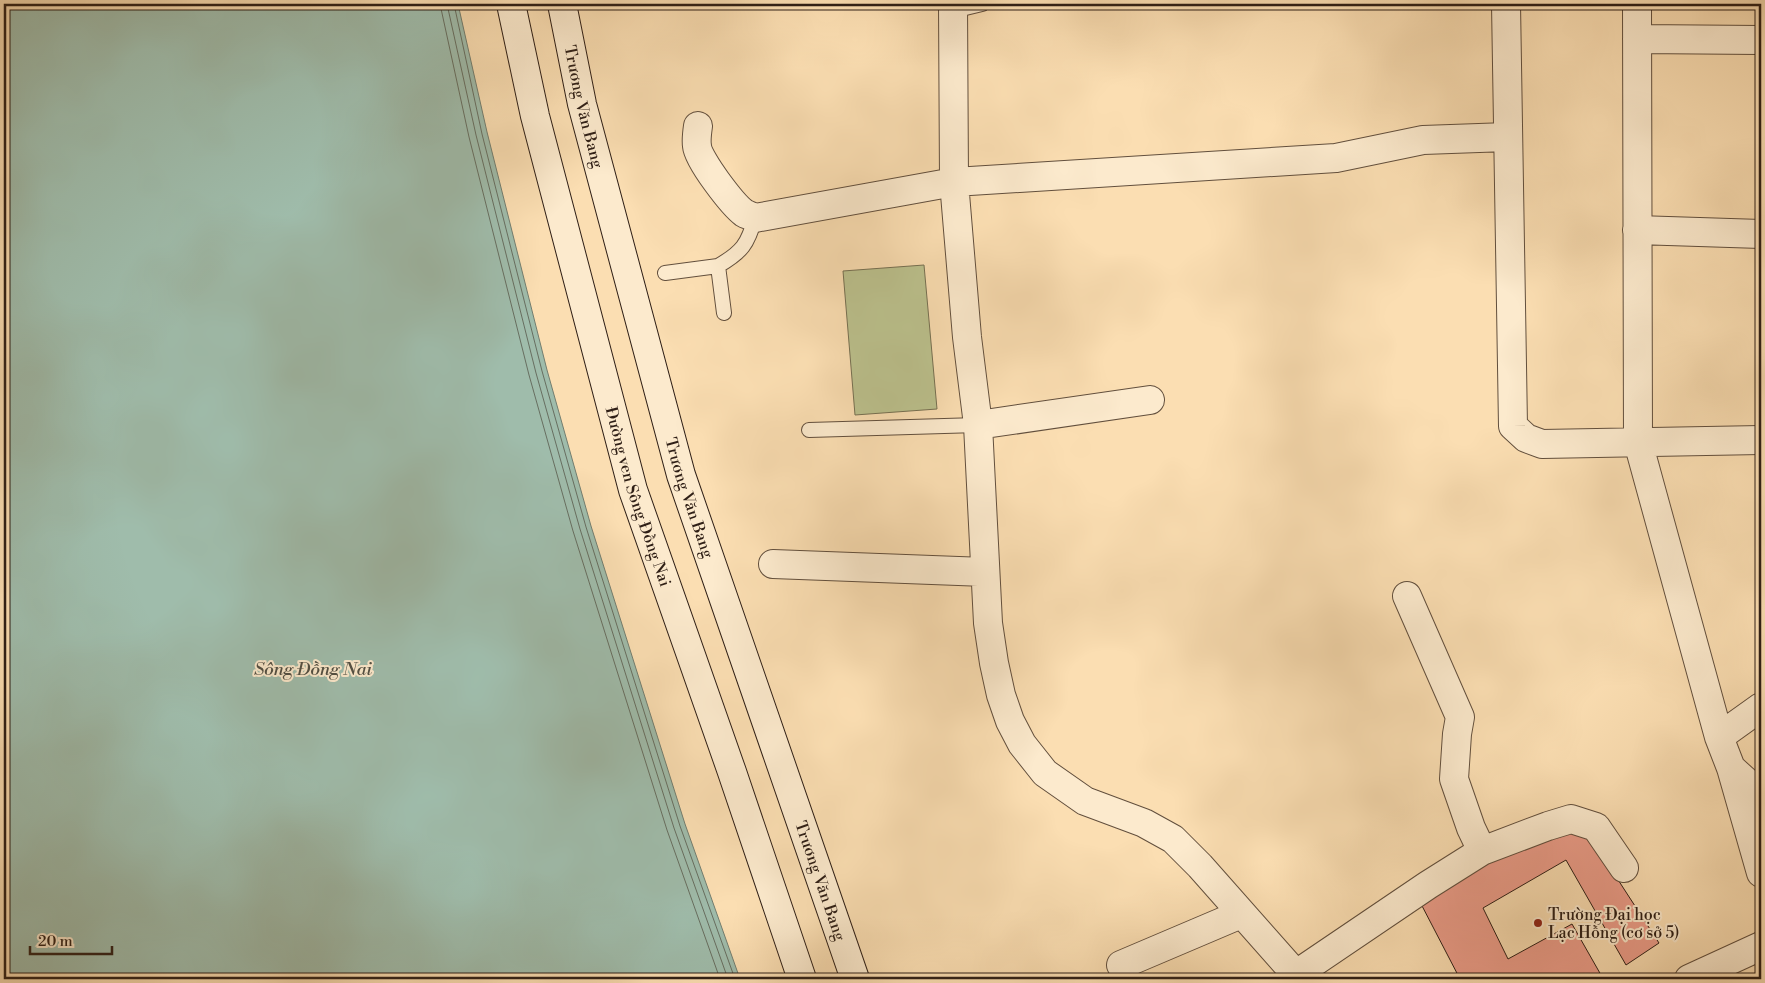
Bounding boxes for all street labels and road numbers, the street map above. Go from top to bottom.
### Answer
street label: Trương Văn Bang [560,44,608,171]
street label: Đường ven Sông Đồng Nai [601,405,675,589]
street label: Trương Văn Bang [660,435,718,561]
street label: Trương Văn Bang [790,818,850,944]

